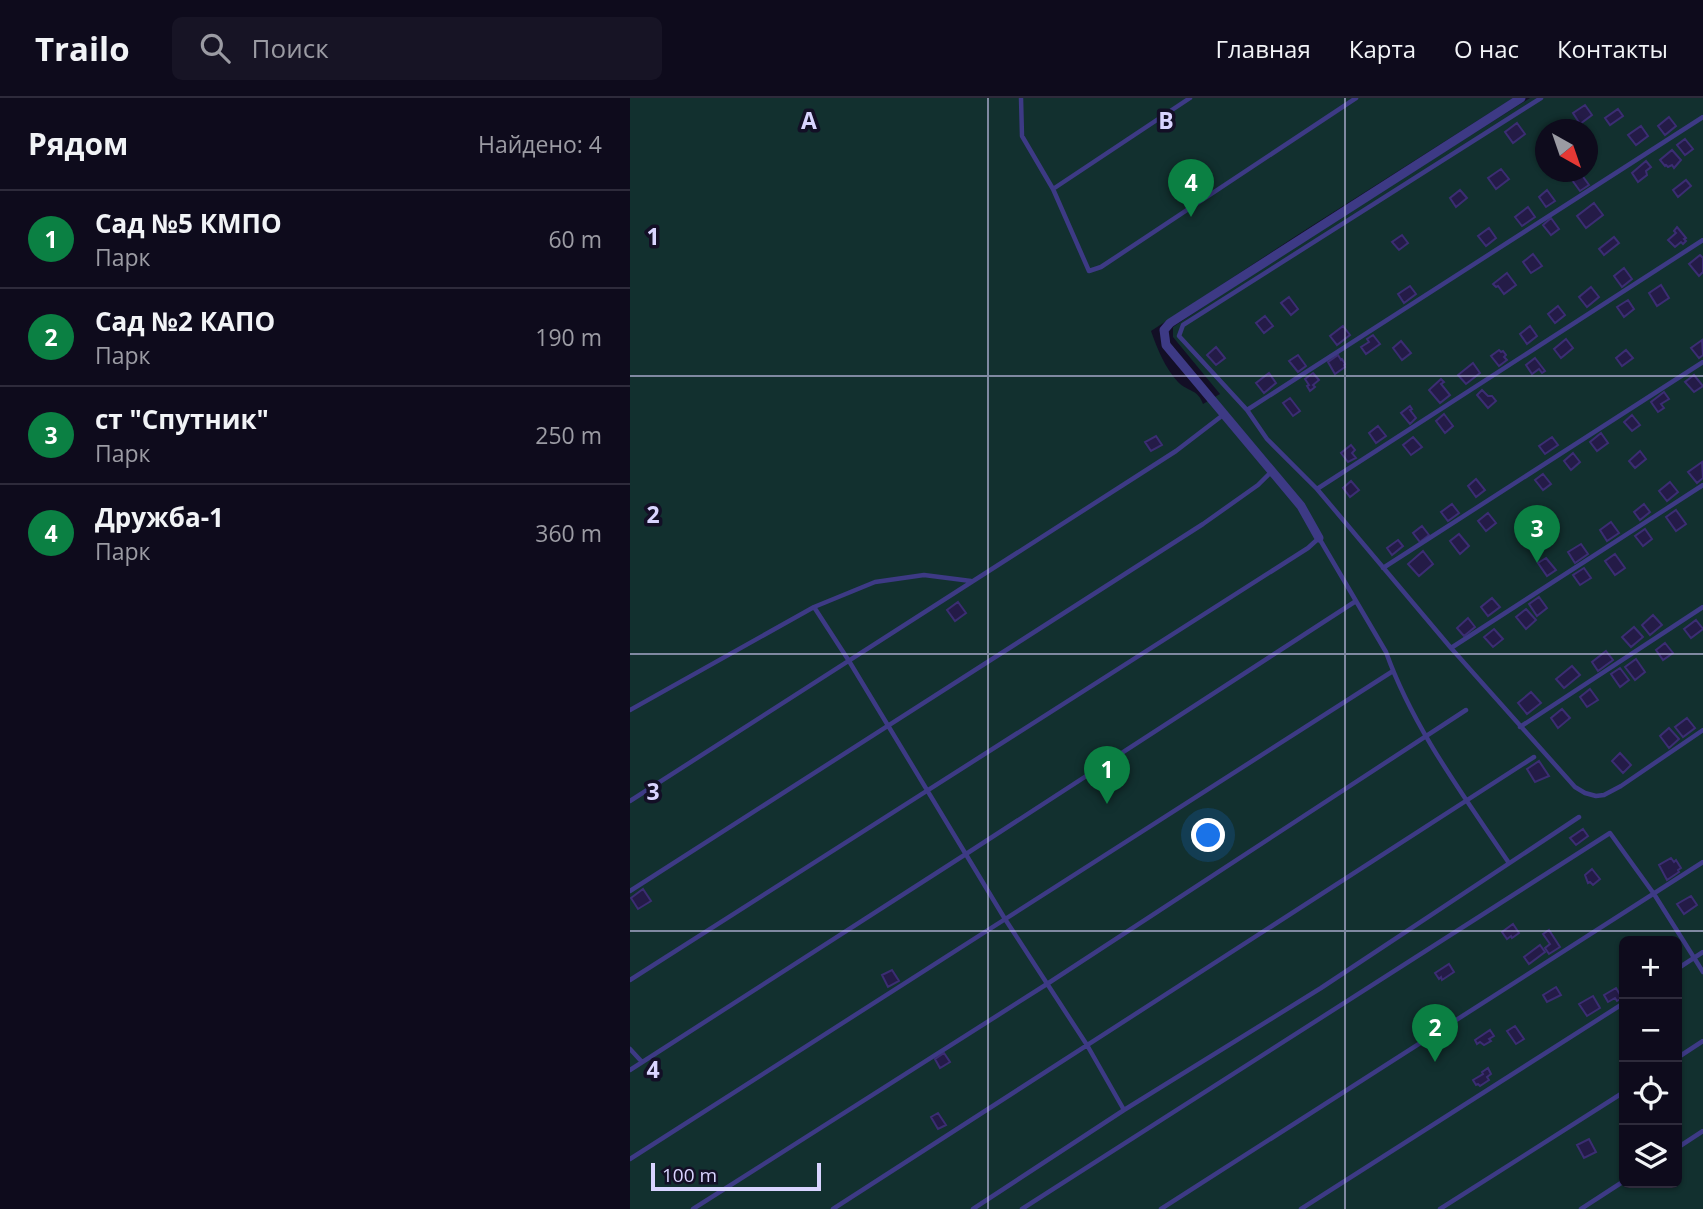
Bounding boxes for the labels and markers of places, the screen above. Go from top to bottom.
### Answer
pin: 4 [1168,159,1214,217]
pin: 3 [1514,505,1560,563]
pin: 1 [1084,746,1130,804]
pin: 2 [1412,1004,1458,1062]

